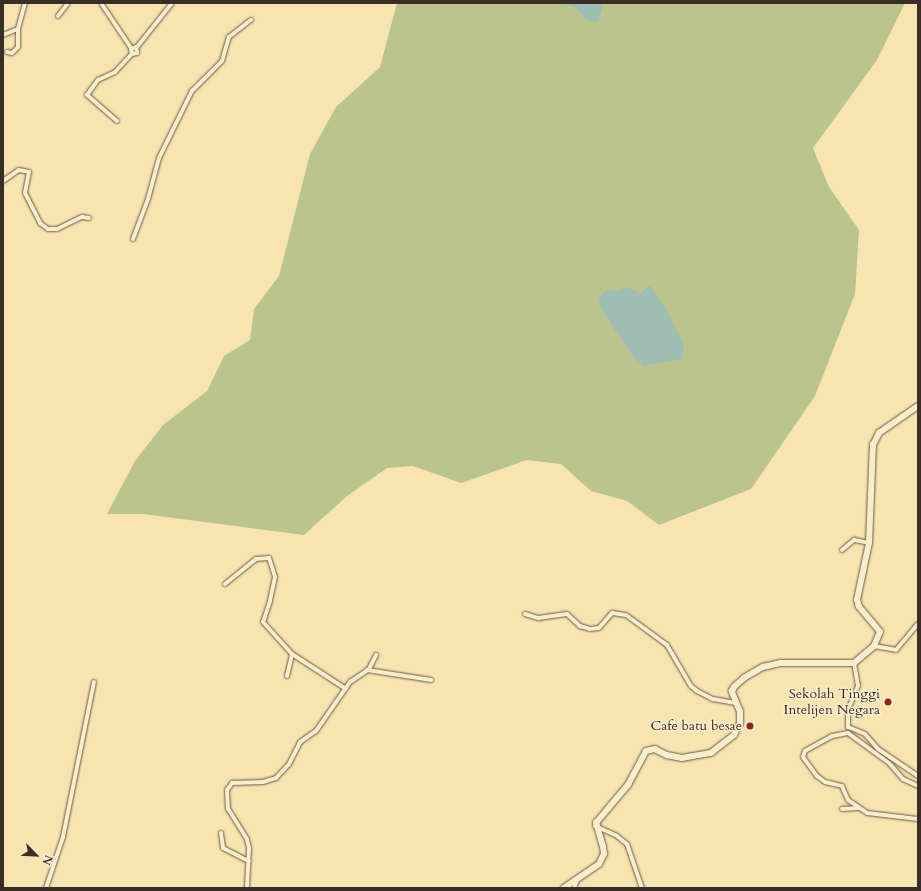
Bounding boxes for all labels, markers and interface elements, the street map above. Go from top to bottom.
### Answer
place label: Sekolah Tinggi Intelijen Negara [784,686,880,718]
marker: Sekolah Tinggi Intelijen Negara [883,697,893,707]
place label: Cafe batu besae [650,718,742,734]
marker: Cafe batu besae [745,721,755,731]
north arrow [16,835,56,875]
text: N [39,853,56,867]

